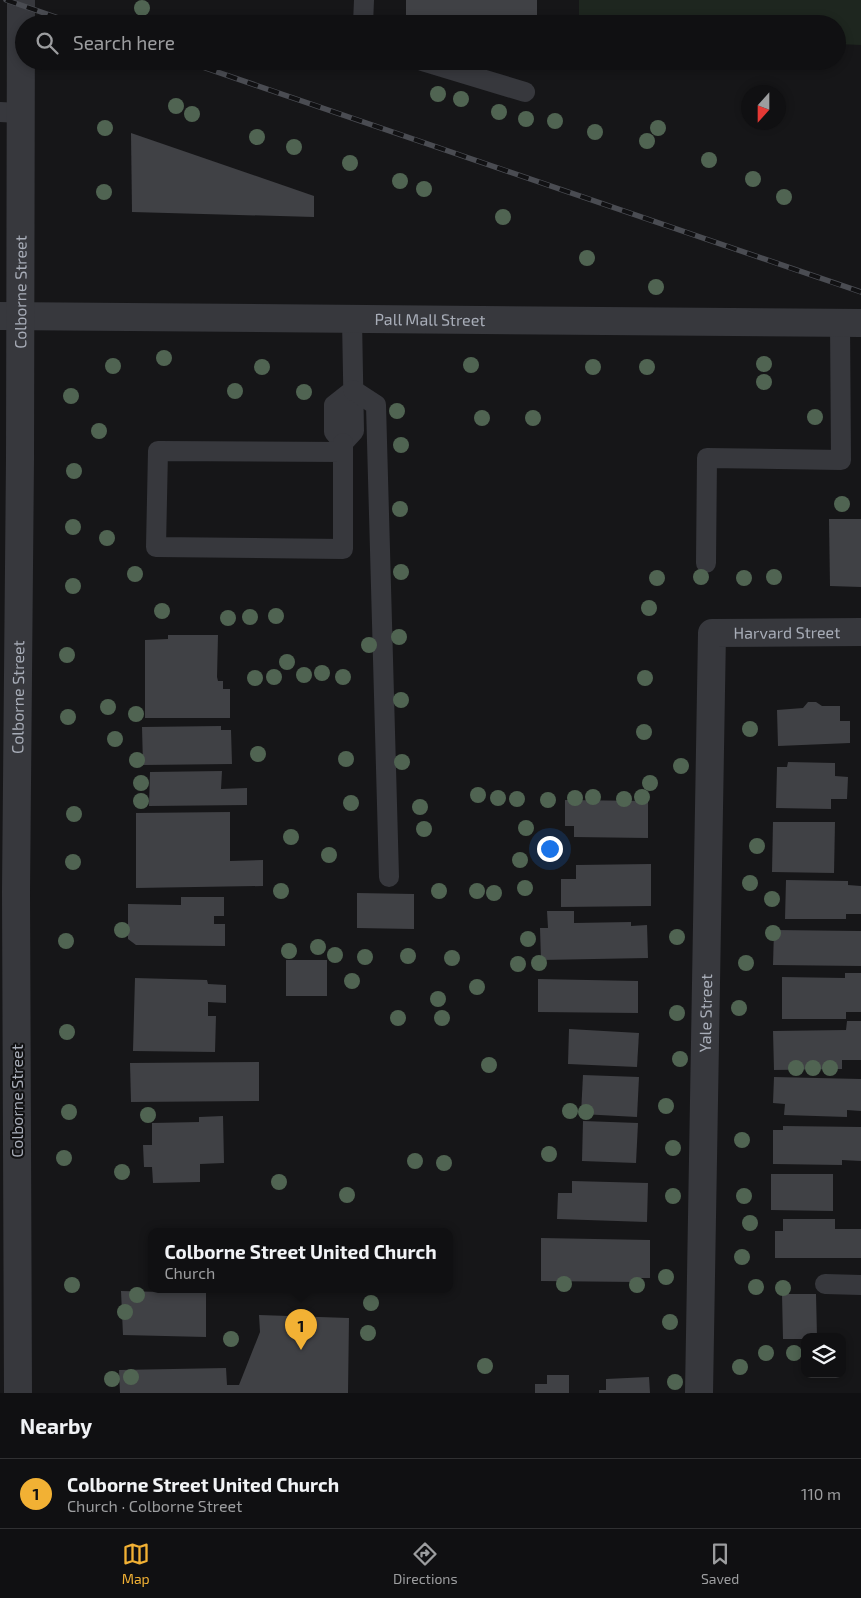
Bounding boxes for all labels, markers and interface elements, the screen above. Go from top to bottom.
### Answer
search box [15,15,846,70]
icon: search [33,29,61,57]
text: Search here [73,31,175,54]
north arrow [741,85,786,130]
street label: Colborne Street [10,235,29,349]
street label: Pall Mall Street [374,309,486,329]
street label: Harvard Street [733,622,840,642]
street label: Colborne Street [7,640,27,754]
your location [537,836,563,862]
street label: Yale Street [695,974,715,1052]
street label: Colborne Street [7,1044,26,1158]
popup [148,1228,453,1293]
text: Colborne Street United Church [164,1240,437,1263]
text: Church [164,1263,215,1282]
pin: 1 [285,1309,317,1350]
map controls [801,1333,846,1378]
button: layers [801,1333,846,1378]
text: Nearby [20,1413,92,1438]
text: Colborne Street United Church [67,1473,339,1496]
text: 1 [33,1484,39,1503]
text: 110 m [801,1484,841,1503]
text: Church · Colborne Street [67,1496,242,1515]
tab: Map [122,1540,150,1587]
tab: Directions [393,1540,458,1587]
tab: Saved [701,1540,739,1587]

